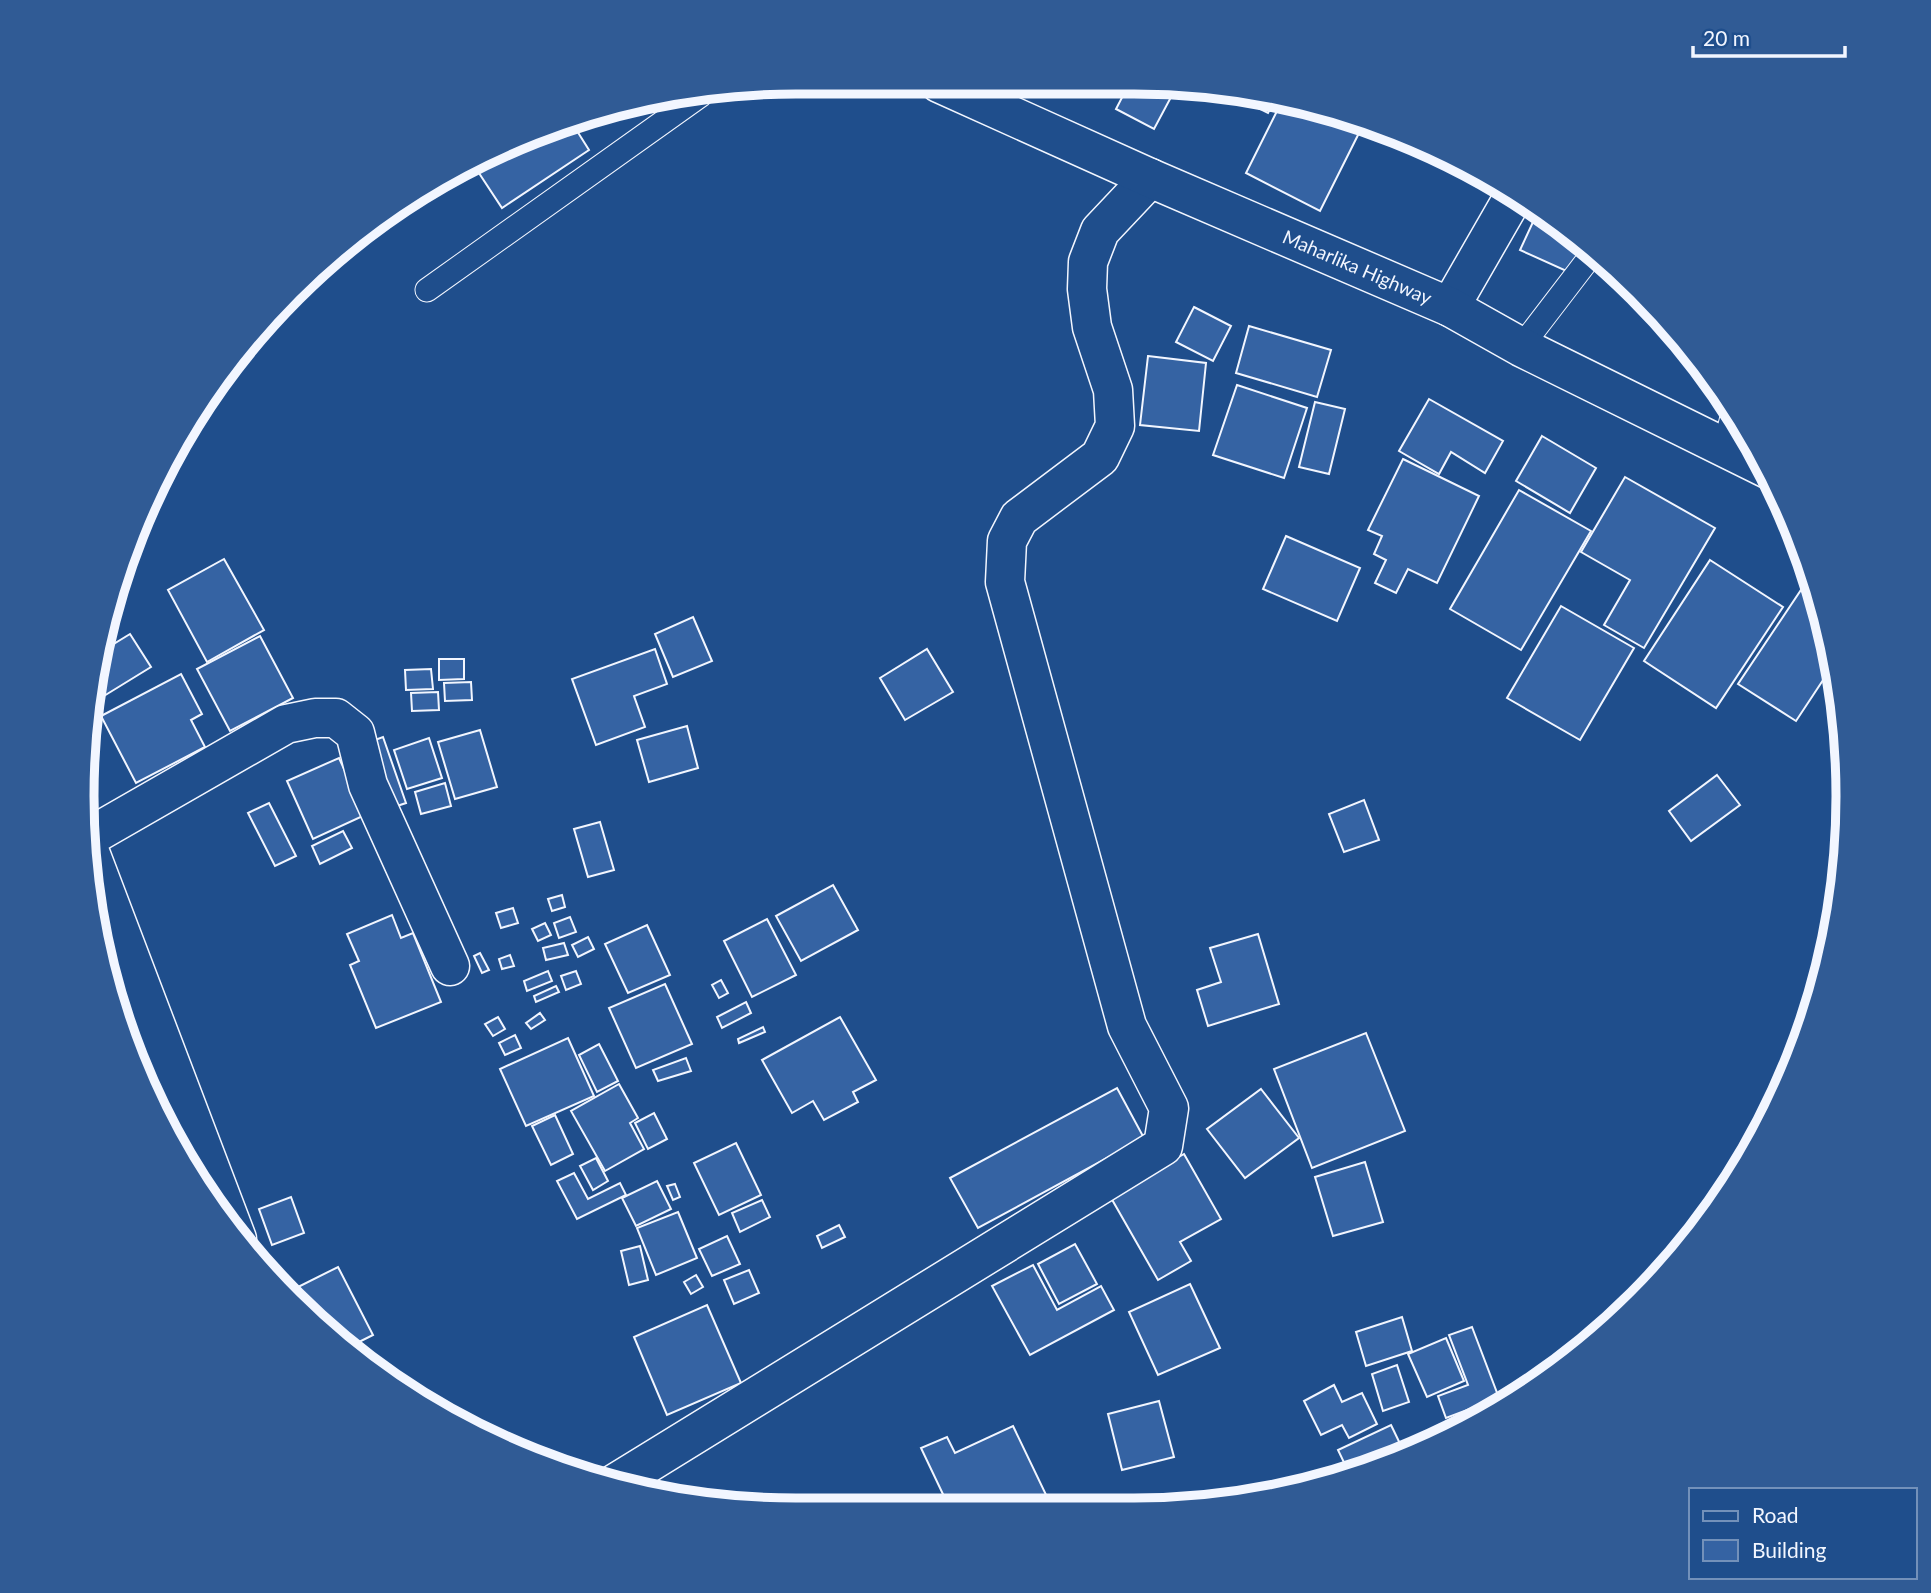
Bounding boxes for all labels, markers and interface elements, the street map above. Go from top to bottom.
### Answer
scale bar [1693,14,1845,58]
text: 20 m [1703,25,1750,50]
street label: Maharlika Highway [1279,224,1436,309]
legend [1689,1488,1917,1579]
text: Road [1752,1502,1799,1527]
text: Building [1752,1537,1827,1562]

